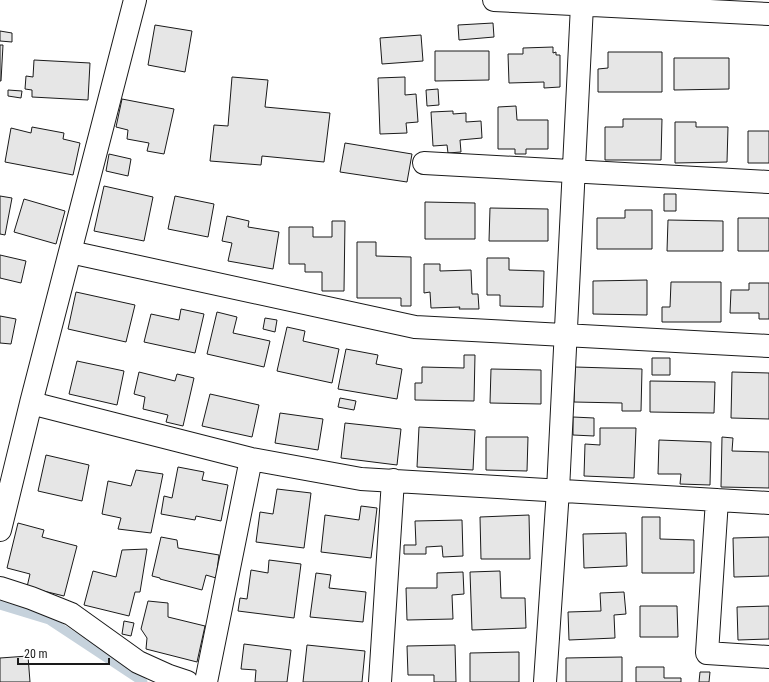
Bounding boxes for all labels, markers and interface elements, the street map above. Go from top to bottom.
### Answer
scale bar [18,640,109,666]
text: 20 m [24,647,48,661]

